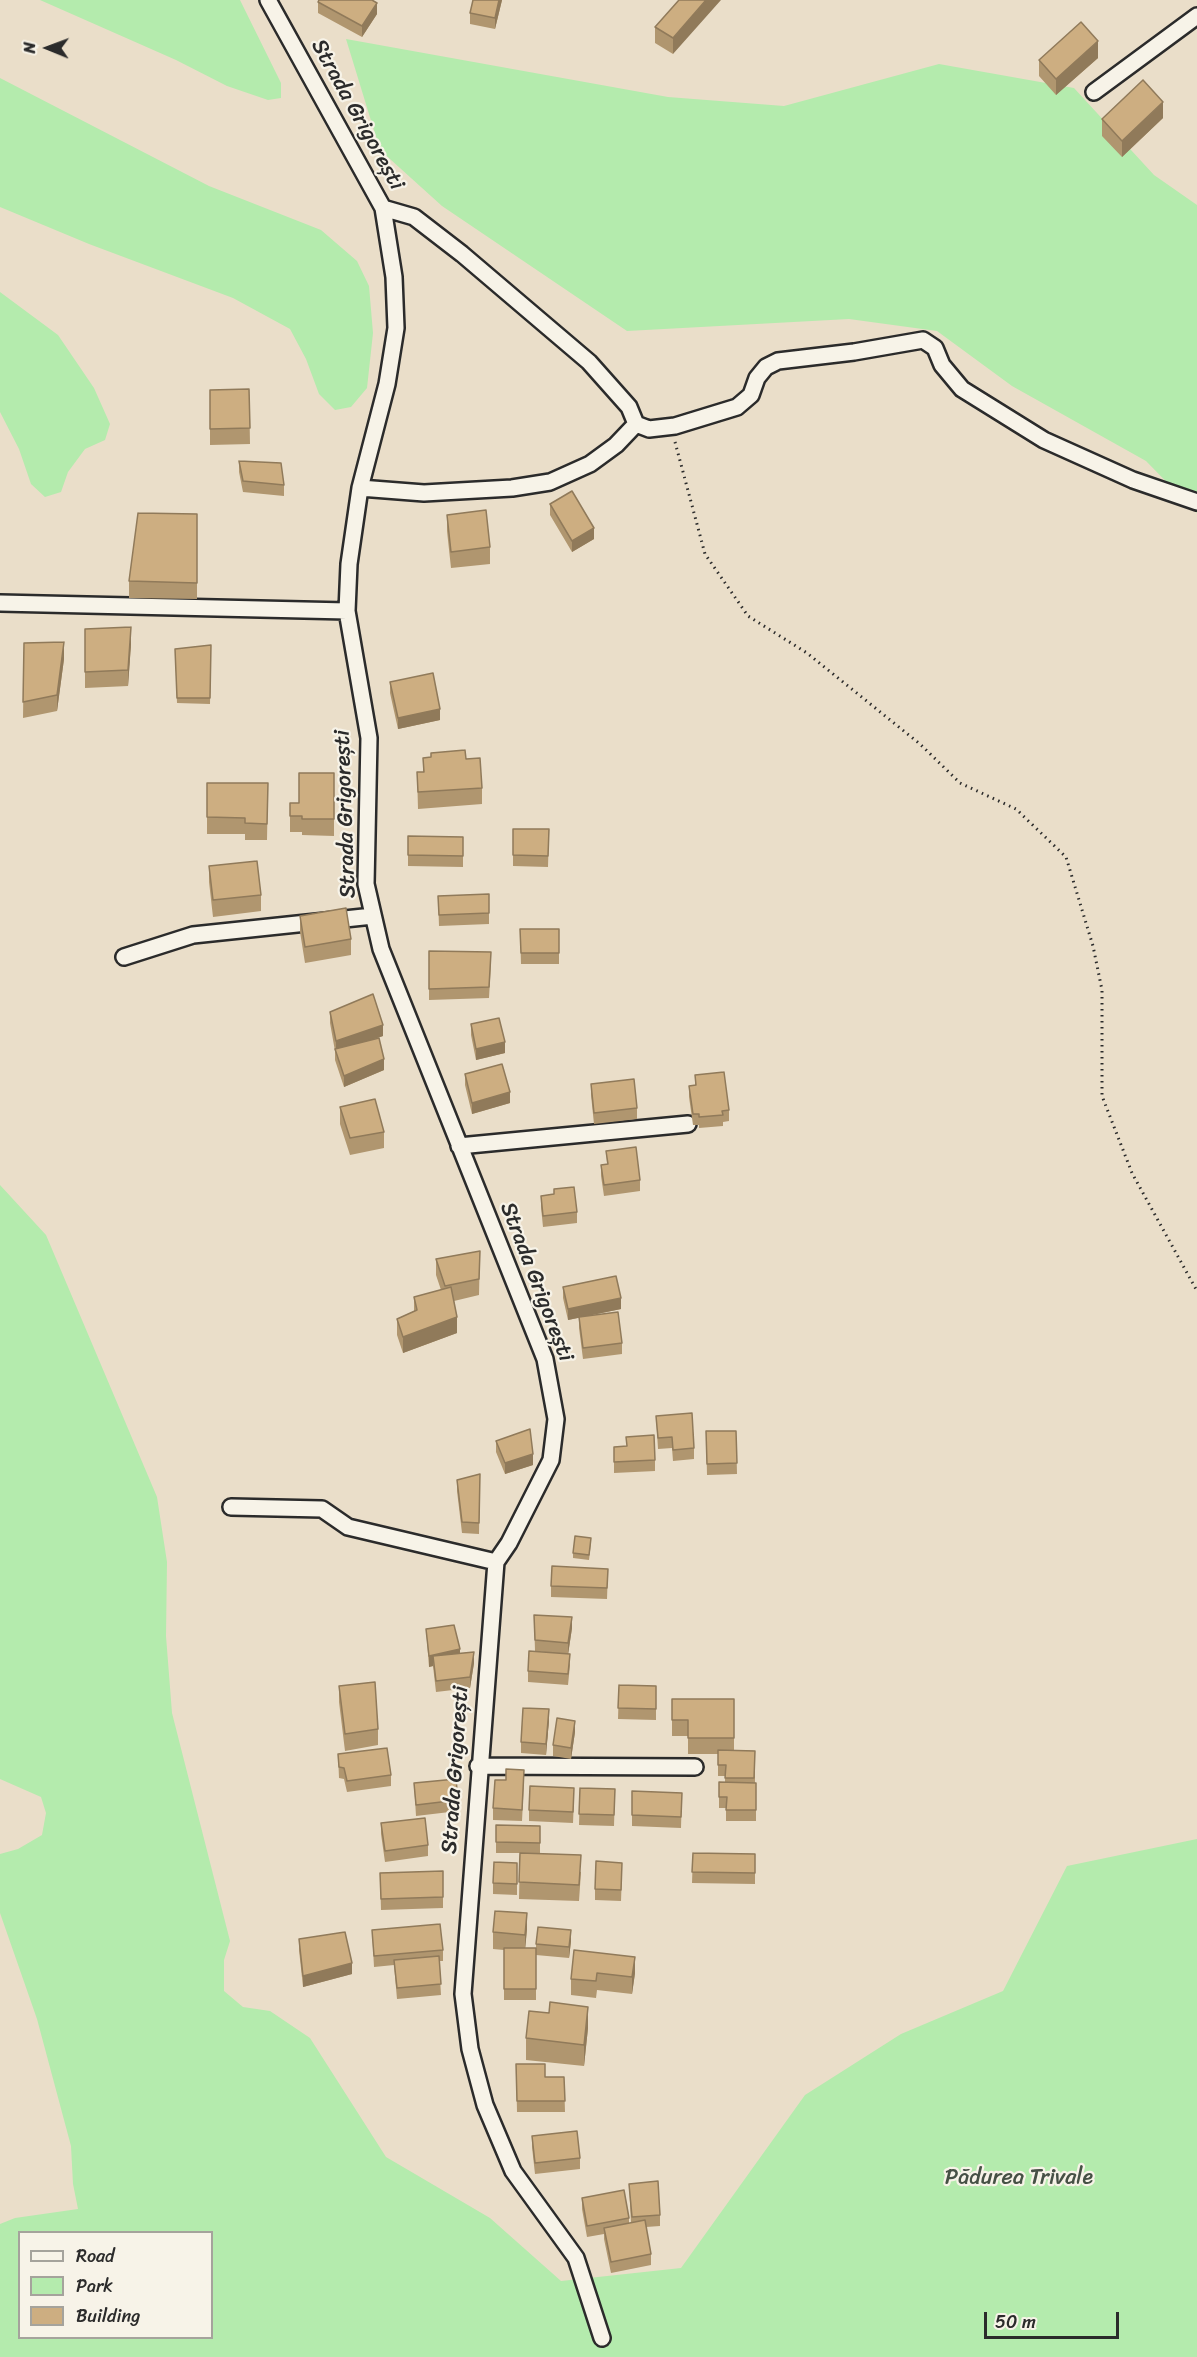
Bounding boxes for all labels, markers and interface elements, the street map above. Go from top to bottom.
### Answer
north arrow [18,18,78,78]
street label: Strada Grigorești [305,35,409,195]
text: N [15,42,44,53]
street label: Strada Grigorești [330,729,362,899]
street label: Strada Grigorești [494,1199,578,1365]
street label: Strada Grigorești [437,1685,475,1855]
park label: Pădurea Trivale [945,2165,1093,2191]
legend [18,2231,213,2339]
text: Road [76,2240,115,2272]
text: Park [76,2270,113,2302]
text: Building [76,2300,140,2332]
scale bar [987,2300,1122,2338]
text: 50 m [995,2306,1036,2338]

